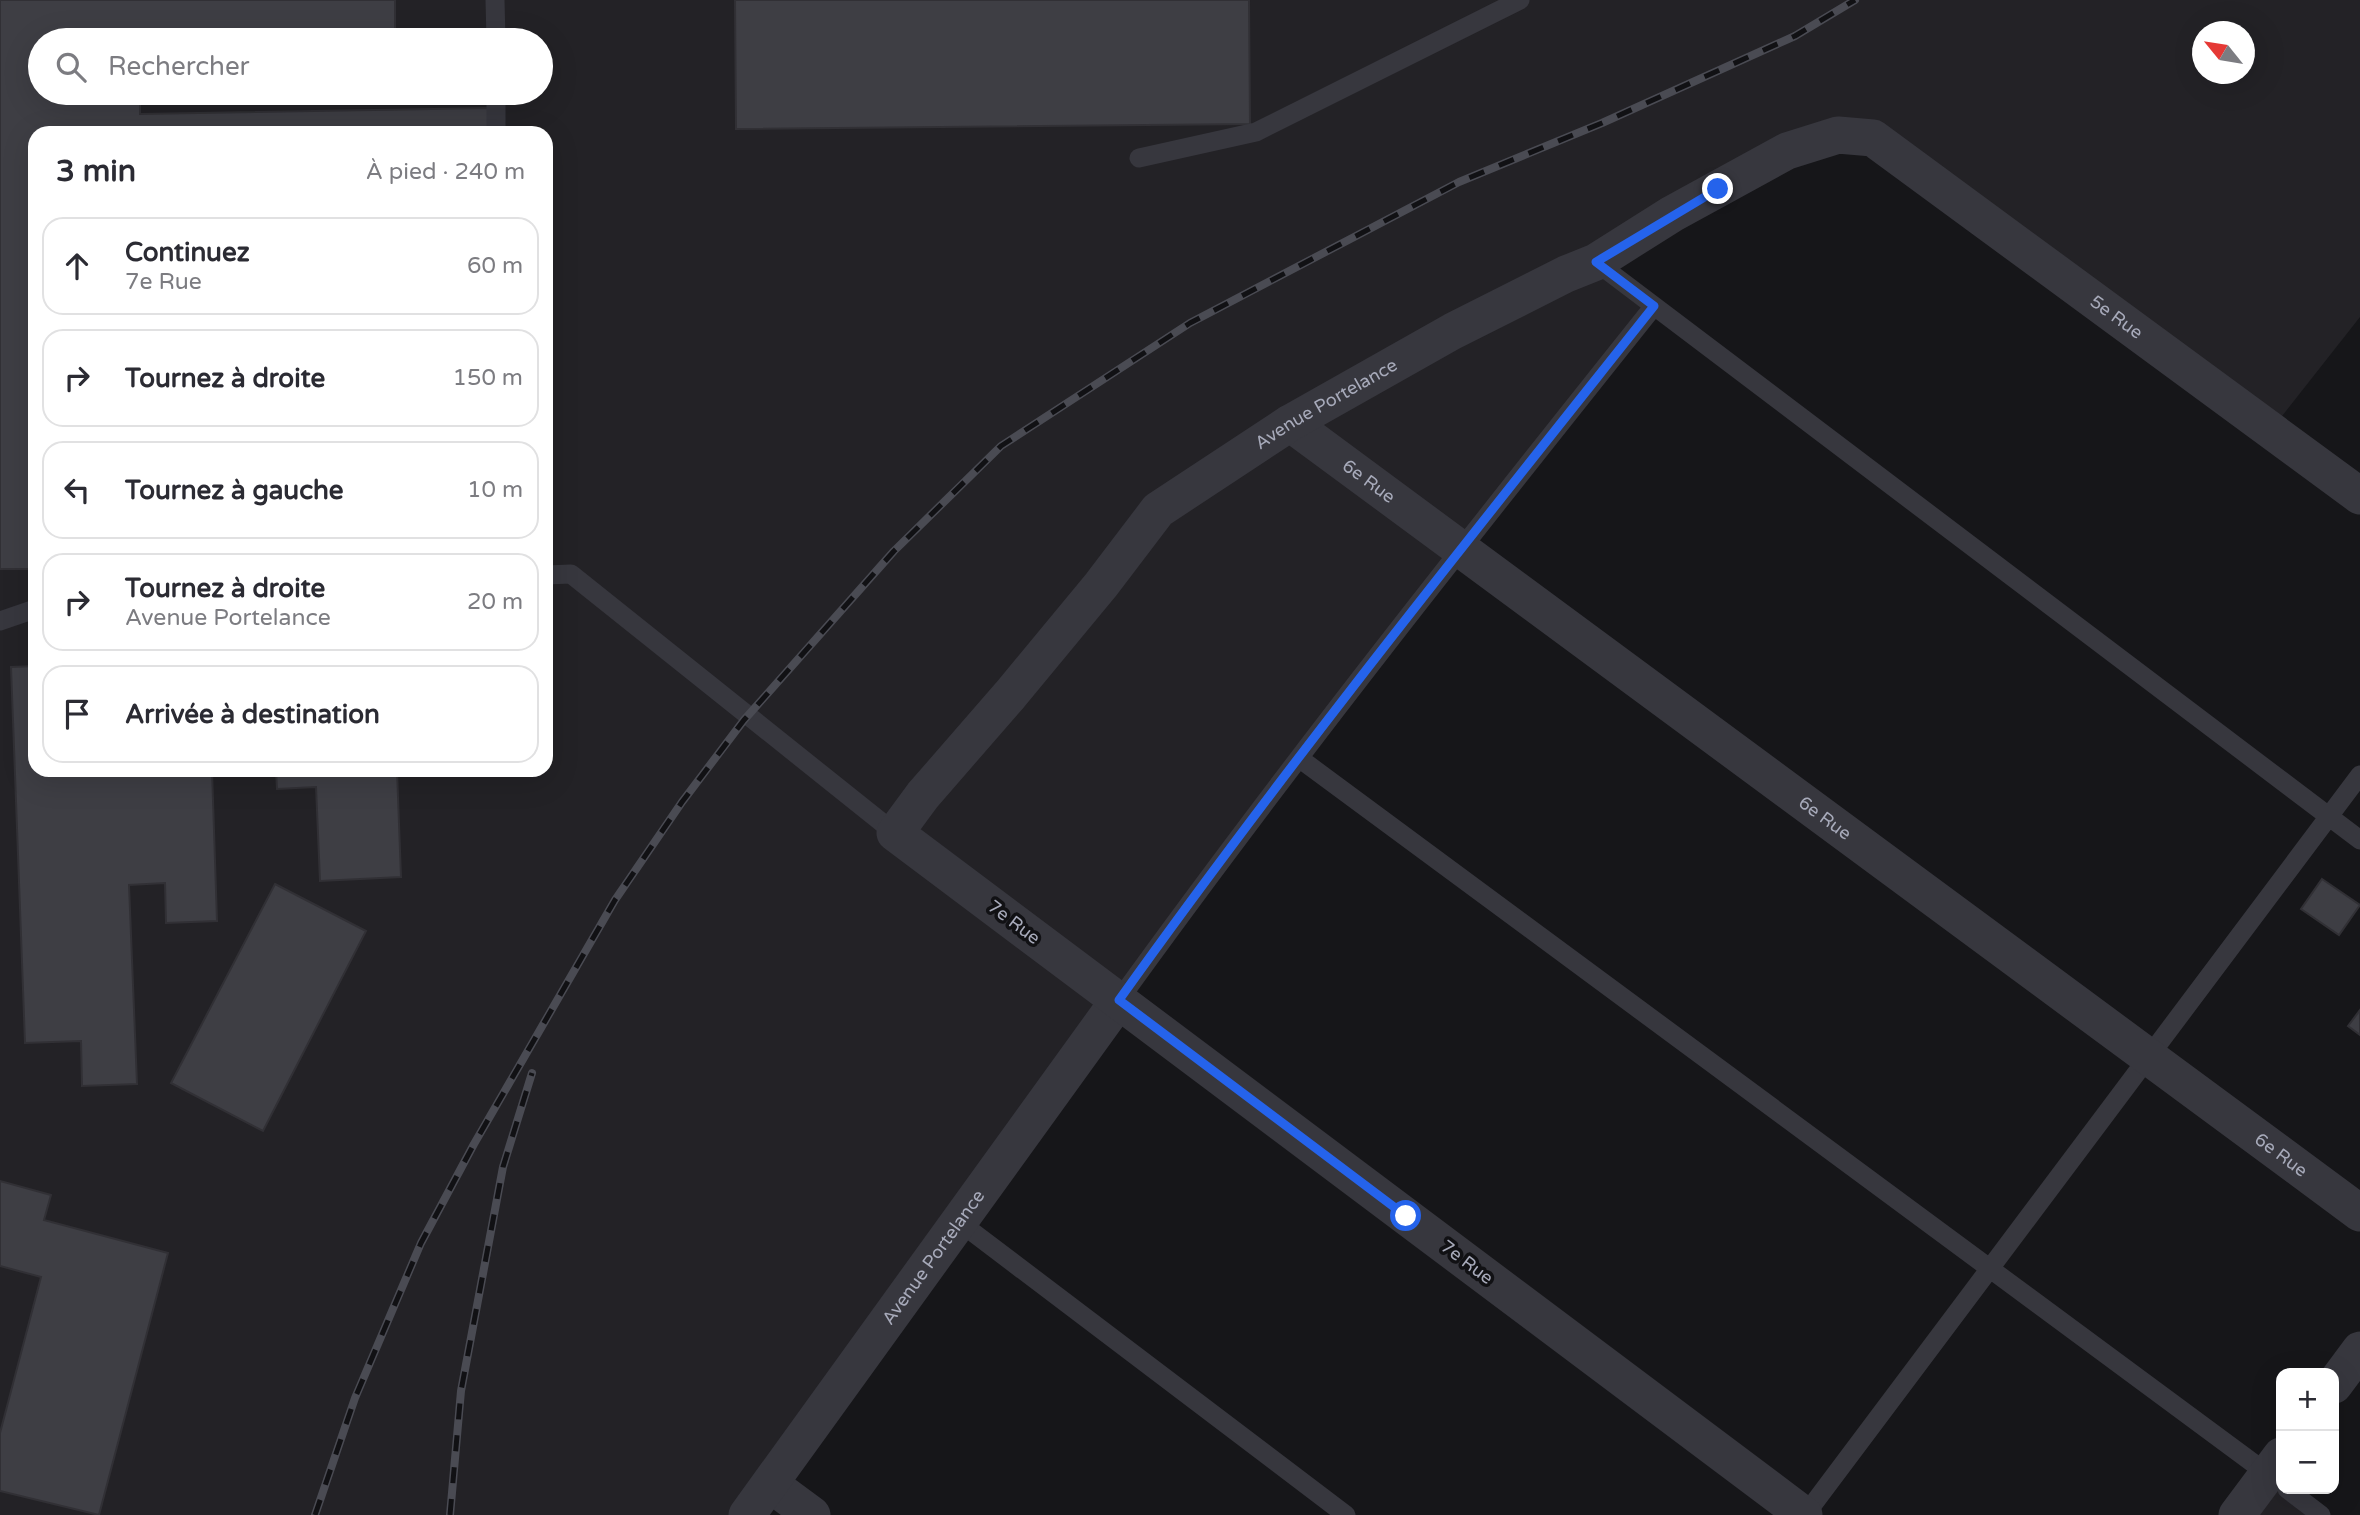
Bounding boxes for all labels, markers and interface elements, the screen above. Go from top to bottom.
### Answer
north arrow [2192,21,2255,84]
search box [28,28,553,105]
icon: search [52,48,90,86]
text: Rechercher [108,51,250,82]
text: 3 min [56,153,136,190]
text: À pied · 240 m [366,158,525,186]
route end [1702,173,1733,204]
text: Continuez [125,237,250,268]
icon: ahead [58,247,96,285]
text: 60 m [467,252,523,280]
text: 7e Rue [125,268,202,296]
street label: 5e Rue [2086,290,2147,344]
street label: Avenue Portelance [1251,354,1401,454]
icon: right [58,359,96,397]
text: Tournez à droite [125,363,325,394]
text: 150 m [453,364,523,392]
street label: 6e Rue [1338,454,1400,508]
icon: left [58,471,96,509]
text: Tournez à gauche [125,475,344,506]
text: 10 m [467,476,523,504]
text: Tournez à droite [125,573,325,604]
icon: right [58,583,96,621]
text: 20 m [467,588,523,616]
text: Avenue Portelance [125,604,331,632]
icon: arrive [58,695,96,733]
text: Arrivée à destination [125,699,380,730]
street label: 6e Rue [1794,791,1856,845]
street label: 7e Rue [983,895,1045,949]
street label: 6e Rue [2250,1128,2312,1181]
street label: Avenue Portelance [877,1185,989,1329]
route start [1390,1200,1421,1231]
street label: 7e Rue [1436,1235,1498,1289]
map controls [2276,1368,2339,1494]
button: + [2276,1368,2339,1431]
button: − [2276,1431,2339,1494]

